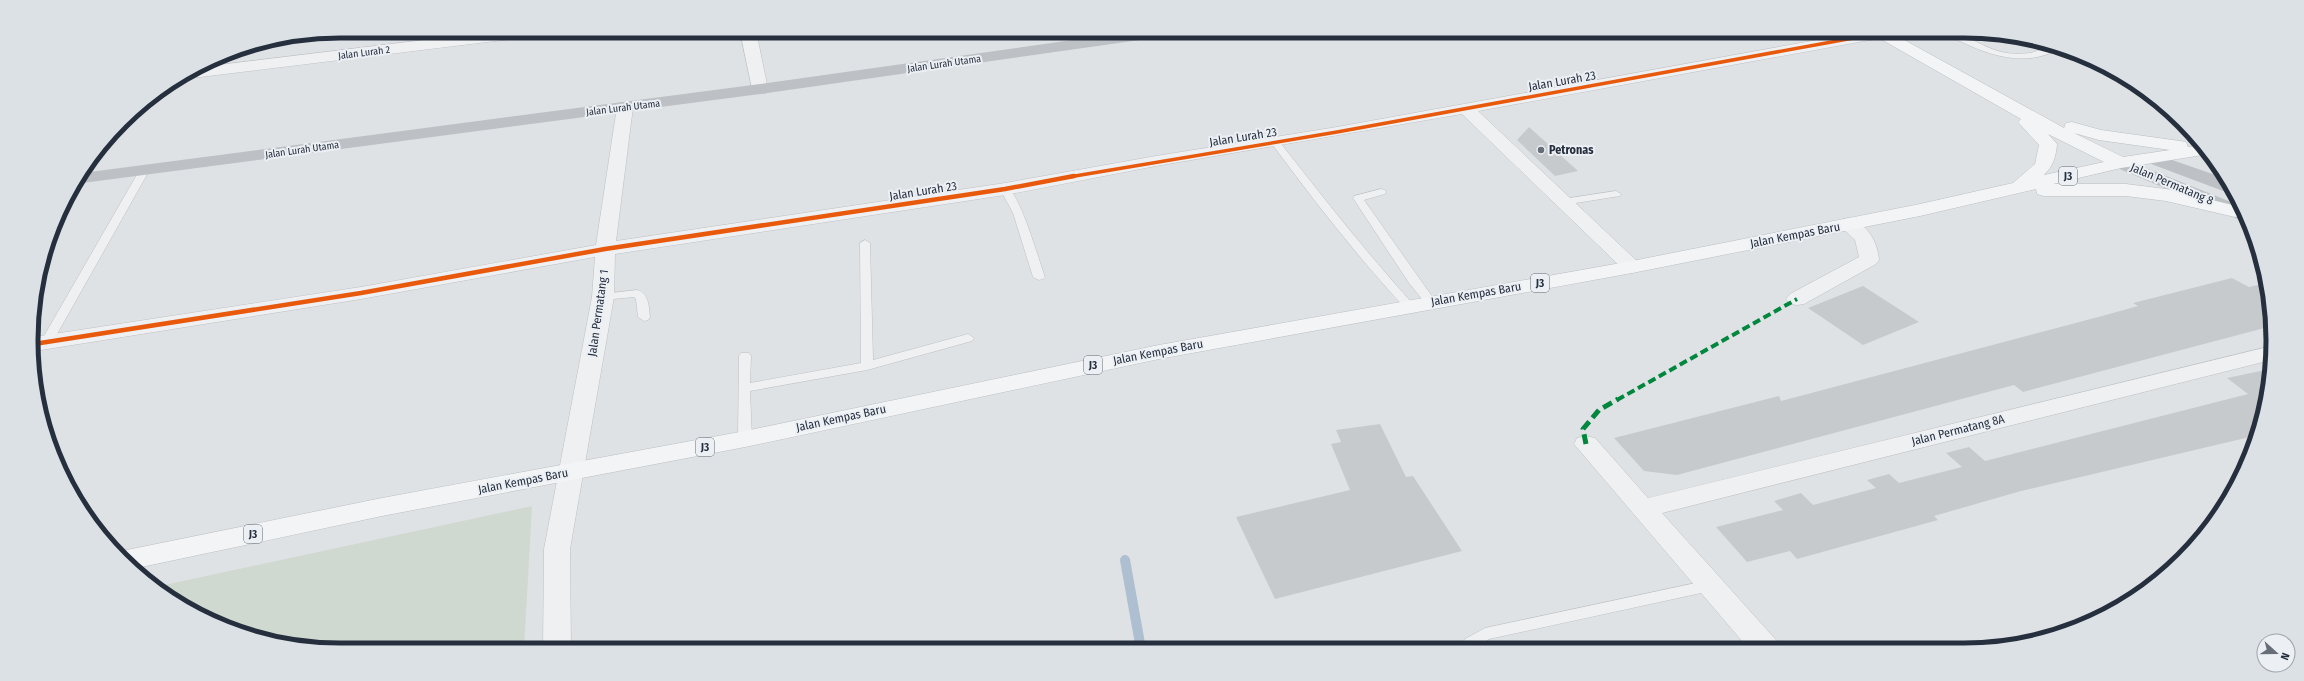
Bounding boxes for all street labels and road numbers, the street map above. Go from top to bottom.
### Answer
street label: Jalan Lurah 2 [337,44,391,62]
street label: Jalan Lurah Utama [906,53,982,75]
street label: Jalan Lurah 23 [1527,68,1597,94]
street label: Jalan Lurah Utama [585,97,661,118]
street label: Jalan Lurah 23 [1208,125,1278,149]
street label: Jalan Lurah Utama [264,139,340,161]
street label: Jalan Permatang 8 [2128,160,2216,208]
road number: J3 [2059,167,2077,185]
street label: Jalan Lurah 23 [888,179,958,203]
street label: Jalan Kempas Baru [1749,219,1841,251]
street label: Jalan Permatang 1 [585,269,611,357]
road number: J3 [1531,274,1549,292]
street label: Jalan Kempas Baru [1430,279,1522,309]
street label: Jalan Kempas Baru [1112,336,1204,368]
road number: J3 [1084,356,1102,374]
street label: Jalan Kempas Baru [795,402,887,434]
street label: Jalan Permatang 8A [1910,412,2007,448]
road number: J3 [696,438,714,456]
street label: Jalan Kempas Baru [477,465,569,497]
road number: J3 [244,525,262,543]

